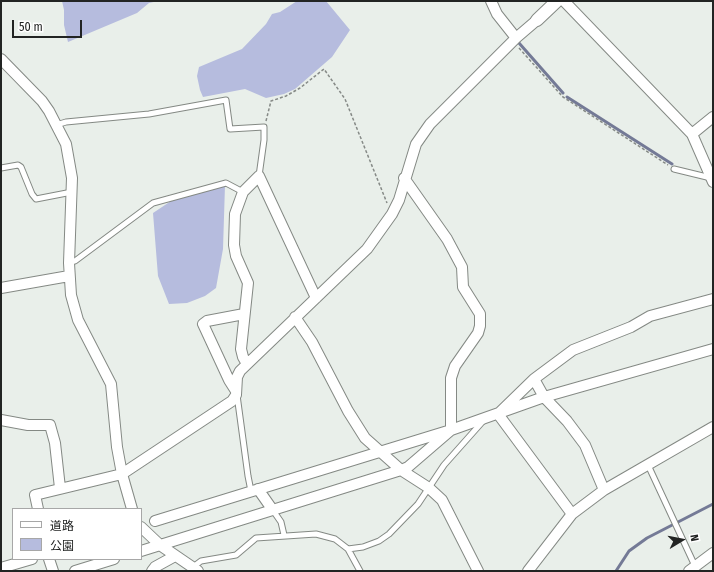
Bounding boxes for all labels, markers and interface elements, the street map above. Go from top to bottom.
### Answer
scale bar [14,12,84,38]
text: 50 m [19,20,43,34]
legend [12,508,142,560]
text: 道路 [50,519,74,533]
north arrow [662,520,702,560]
text: N [687,533,701,542]
text: 公園 [50,539,74,553]

